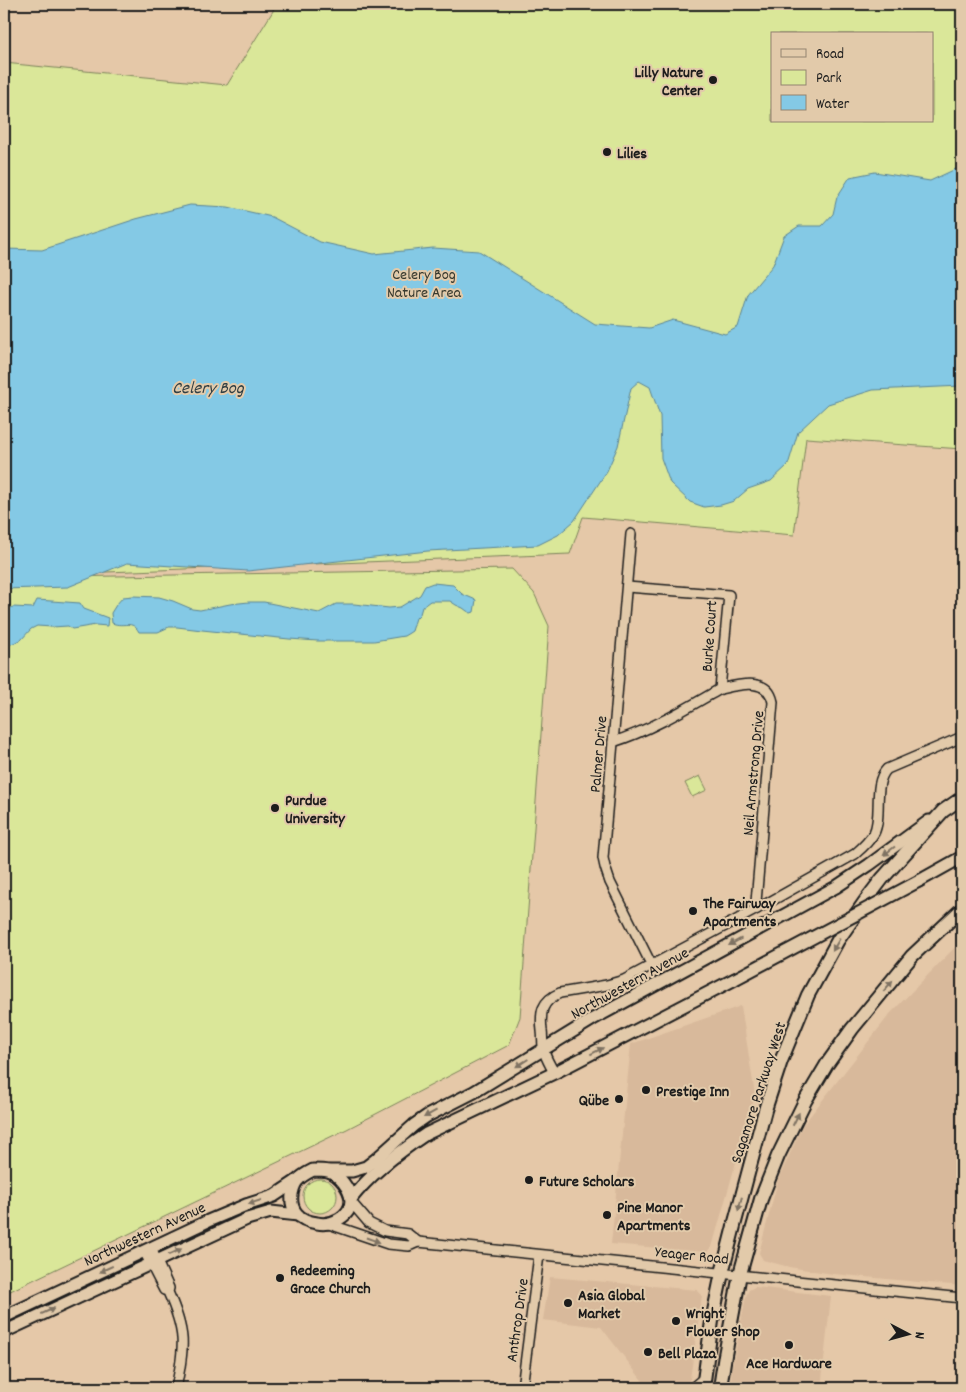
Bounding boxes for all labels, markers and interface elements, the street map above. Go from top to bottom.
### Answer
legend [771,32,934,122]
text: Road [816,44,844,66]
place label: Lilly Nature Center [635,62,704,103]
text: Park [816,68,842,90]
marker: Lilly Nature Center [707,74,719,86]
text: Water [816,94,850,116]
place label: Lilies [617,143,647,166]
marker: Lilies [601,146,613,158]
park label: Celery Bog Nature Area [387,264,462,305]
water label: Celery Bog [172,377,245,402]
street label: Burke Court [697,600,724,673]
street label: Neil Armstrong Drive [738,710,771,837]
street label: Palmer Drive [585,715,614,794]
place label: Purdue University [285,790,346,831]
marker: Purdue University [269,802,281,814]
one-way arrow [883,845,896,856]
place label: The Fairway Apartments [703,893,777,934]
marker: The Fairway Apartments [687,905,699,917]
one-way arrow [728,938,741,947]
one-way arrow [831,938,840,951]
street label: Northwestern Avenue [567,942,694,1026]
one-way arrow [882,979,893,992]
street label: Sagamore Parkway West [726,1019,793,1167]
one-way arrow [590,1047,604,1055]
one-way arrow [515,1059,528,1068]
place label: Prestige Inn [656,1081,729,1104]
marker: Prestige Inn [640,1084,652,1096]
place label: Qübe [579,1090,609,1113]
marker: Qübe [613,1093,625,1105]
one-way arrow [424,1110,437,1119]
one-way arrow [792,1112,800,1126]
place label: Future Scholars [539,1171,635,1194]
marker: Future Scholars [523,1174,535,1186]
one-way arrow [735,1196,743,1211]
street label: Northwestern Avenue [80,1197,210,1274]
place label: Pine Manor Apartments [617,1197,691,1238]
one-way arrow [247,1199,262,1207]
marker: Pine Manor Apartments [601,1209,613,1221]
one-way arrow [366,1237,381,1244]
street label: Yeager Road [654,1241,730,1272]
one-way arrow [168,1248,182,1256]
place label: Redeeming Grace Church [290,1260,370,1301]
one-way arrow [99,1265,113,1273]
marker: Redeeming Grace Church [274,1272,286,1284]
street label: Anthrop Drive [501,1277,536,1364]
place label: Asia Global Market [578,1285,645,1326]
marker: Asia Global Market [562,1297,574,1309]
place label: Wright Flower Shop [686,1303,760,1344]
one-way arrow [41,1307,55,1315]
north arrow [884,1310,934,1360]
marker: Wright Flower Shop [670,1315,682,1327]
text: N [909,1331,929,1340]
marker: Ace Hardware [783,1339,795,1351]
place label: Bell Plaza [658,1343,718,1366]
marker: Bell Plaza [642,1346,654,1358]
place label: Ace Hardware [746,1353,832,1376]

